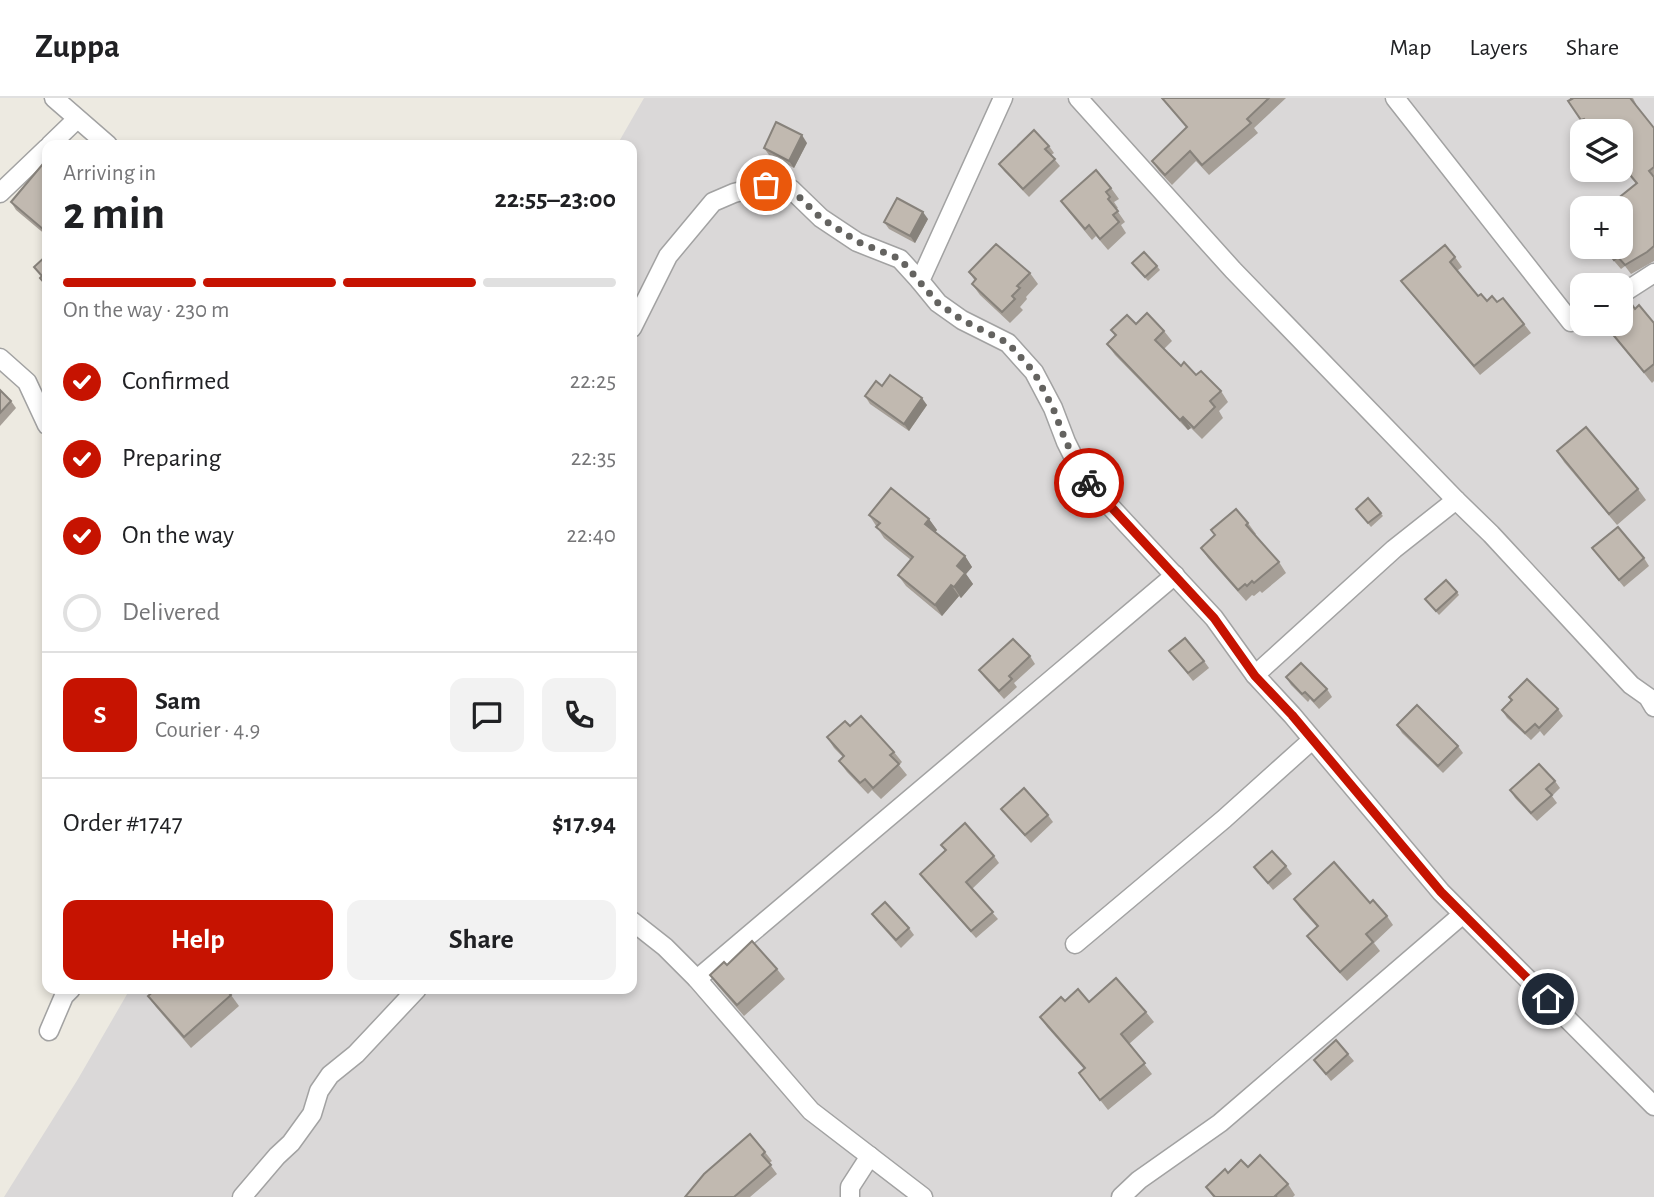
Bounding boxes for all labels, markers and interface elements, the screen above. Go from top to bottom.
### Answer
text: Zuppa [35,31,120,64]
text: Map [1389,36,1431,60]
text: Layers [1469,36,1528,60]
text: Share [1566,36,1619,60]
map controls [1570,119,1633,336]
button: layers [1570,119,1633,182]
pin [736,155,796,215]
text: Arriving in [63,162,156,185]
icon: bag [747,166,785,204]
text: 22:55–23:00 [495,186,616,212]
text: 2 min [63,191,165,237]
button: + [1570,196,1633,259]
button: − [1570,273,1633,336]
text: On the way · 230 m [63,299,229,322]
icon: check [63,363,101,401]
text: Confirmed [122,368,230,394]
text: 22:25 [570,370,616,393]
icon: check [63,440,101,478]
text: Preparing [122,445,221,471]
text: 22:35 [571,447,616,470]
courier [1054,448,1124,518]
icon: bike [1070,464,1108,502]
icon: check [63,517,101,555]
text: On the way [122,522,234,548]
text: 22:40 [567,524,616,547]
text: Delivered [122,599,220,625]
button: chat [450,678,524,752]
button: phone [542,678,616,752]
text: Sam [155,688,201,714]
text: S [94,702,106,728]
text: Courier · 4.9 [155,719,260,742]
text: Order #1747 [63,810,183,836]
text: $17.94 [552,810,616,836]
button: Help [63,900,333,980]
button: Share [347,900,616,980]
pin [1518,969,1578,1029]
icon: home [1529,980,1567,1018]

